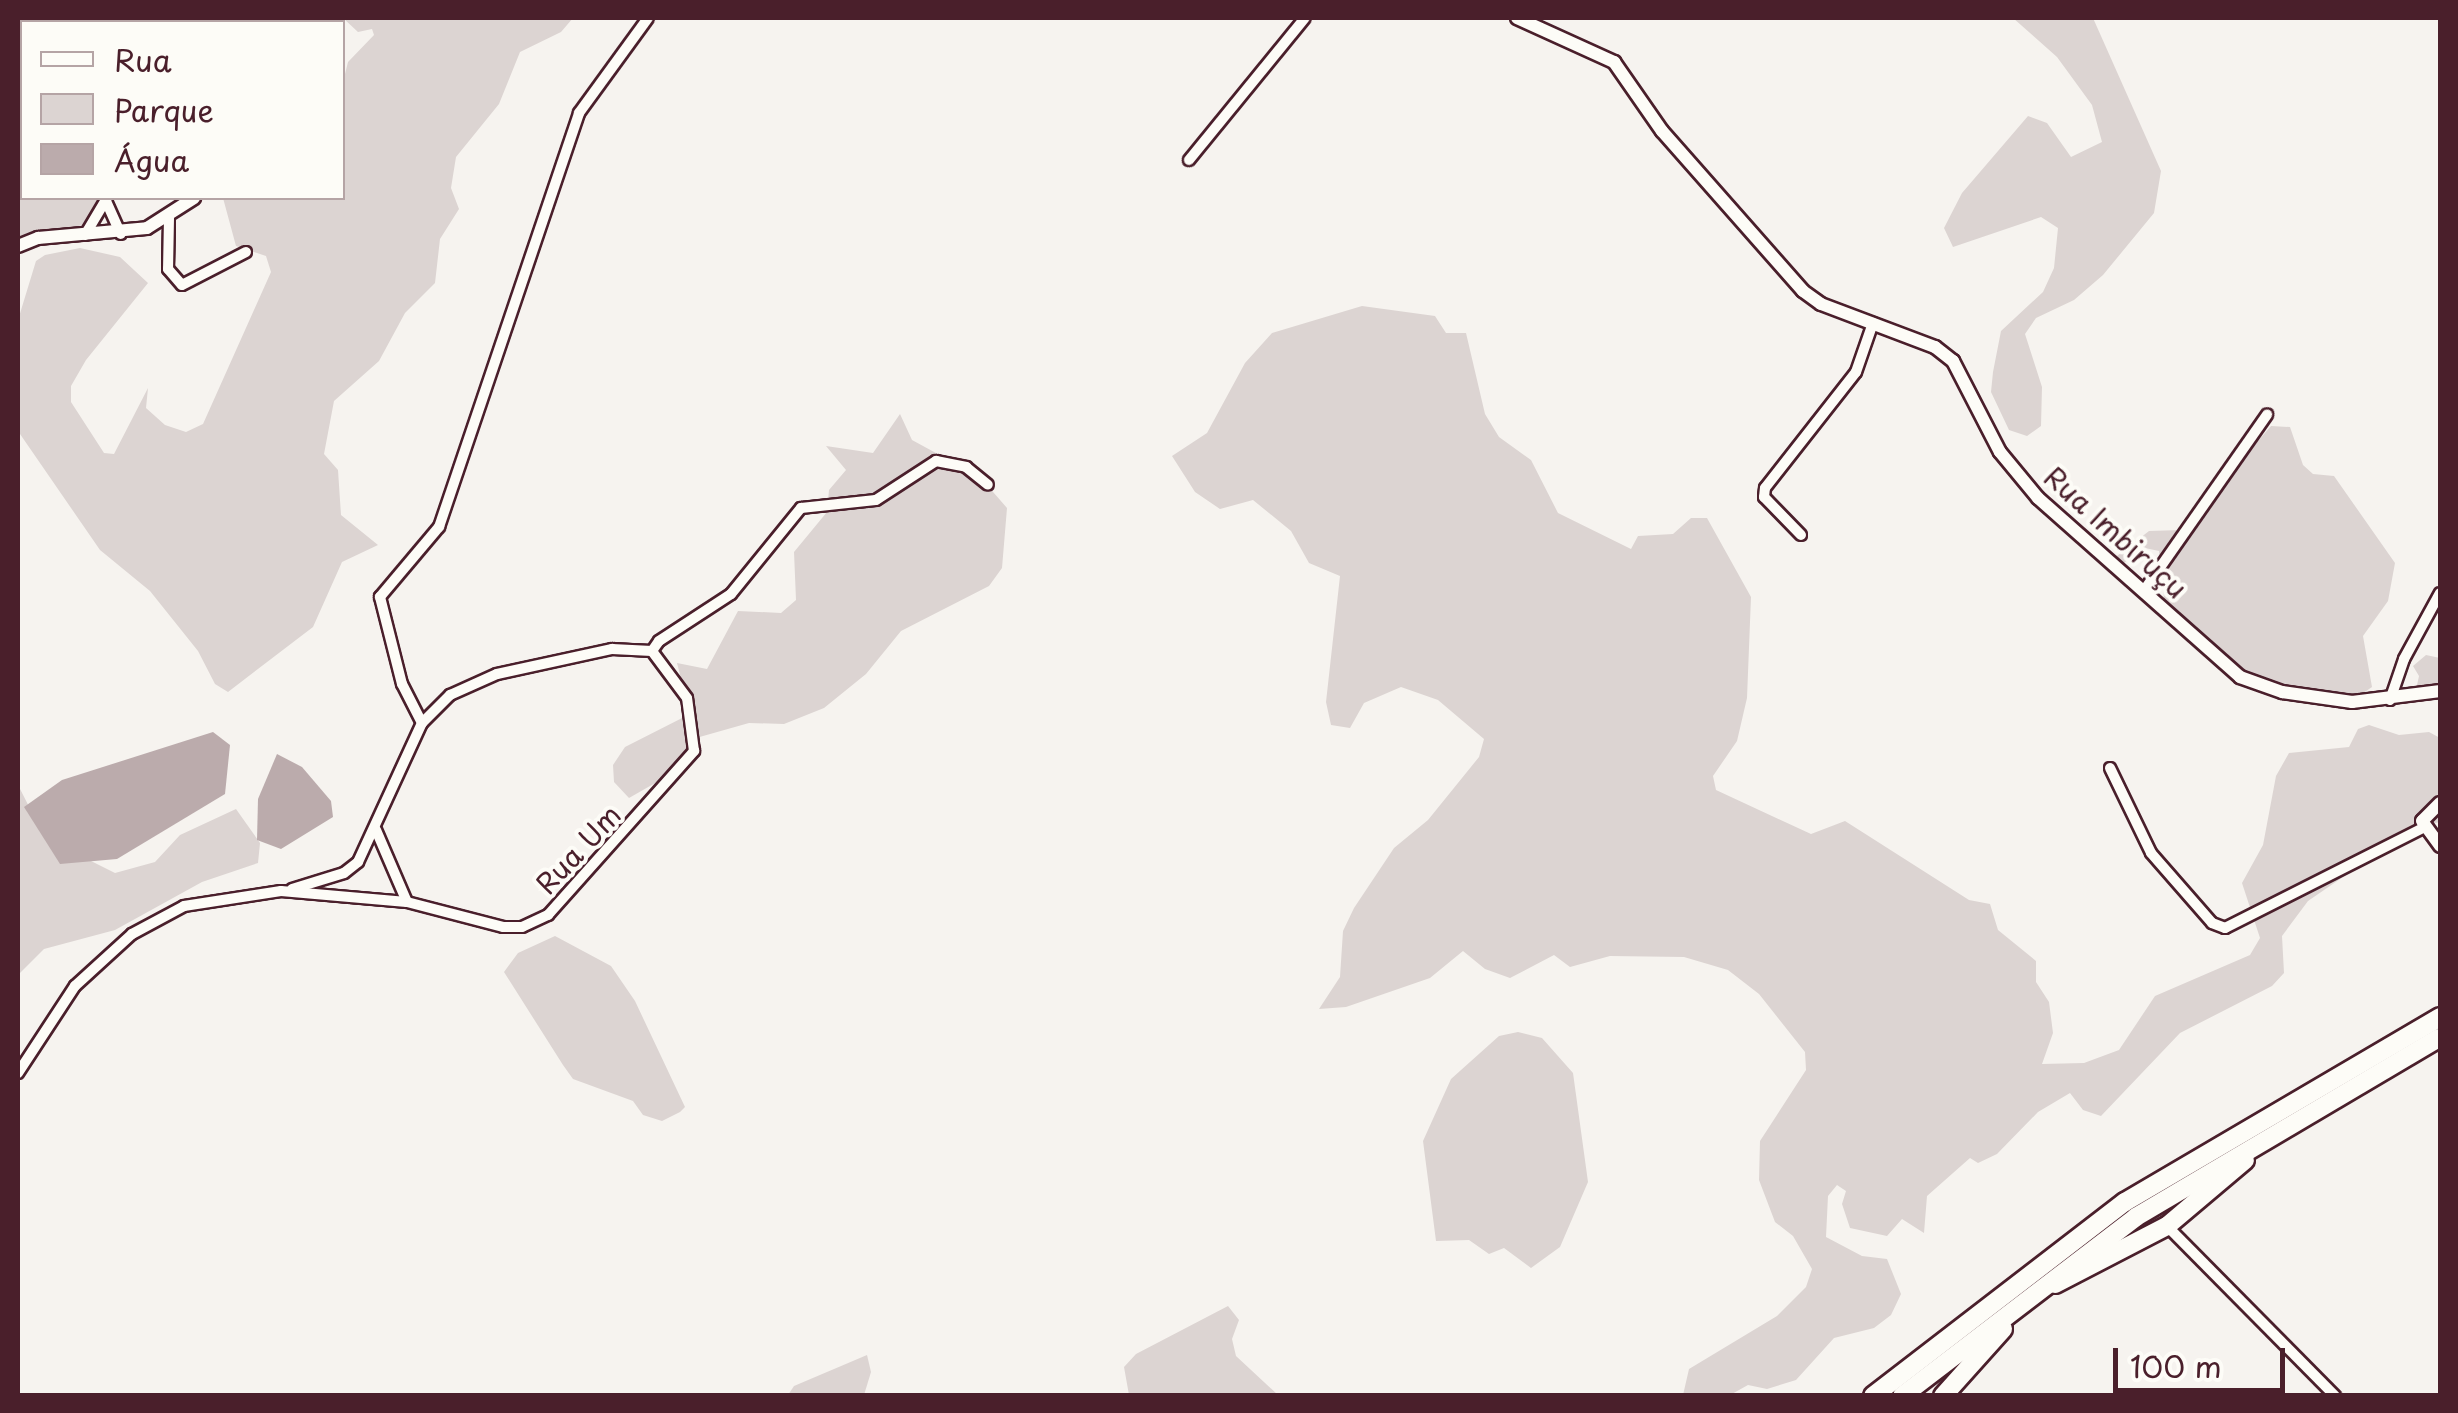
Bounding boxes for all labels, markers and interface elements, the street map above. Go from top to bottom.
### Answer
legend [20,20,345,200]
text: Rua [114,37,172,82]
text: Parque [114,87,214,132]
text: Água [114,137,189,182]
street label: Rua Imbiruçu [2038,459,2194,605]
street label: Rua Um [528,797,628,901]
scale bar [2118,1328,2290,1390]
text: 100 m [2130,1343,2222,1388]

